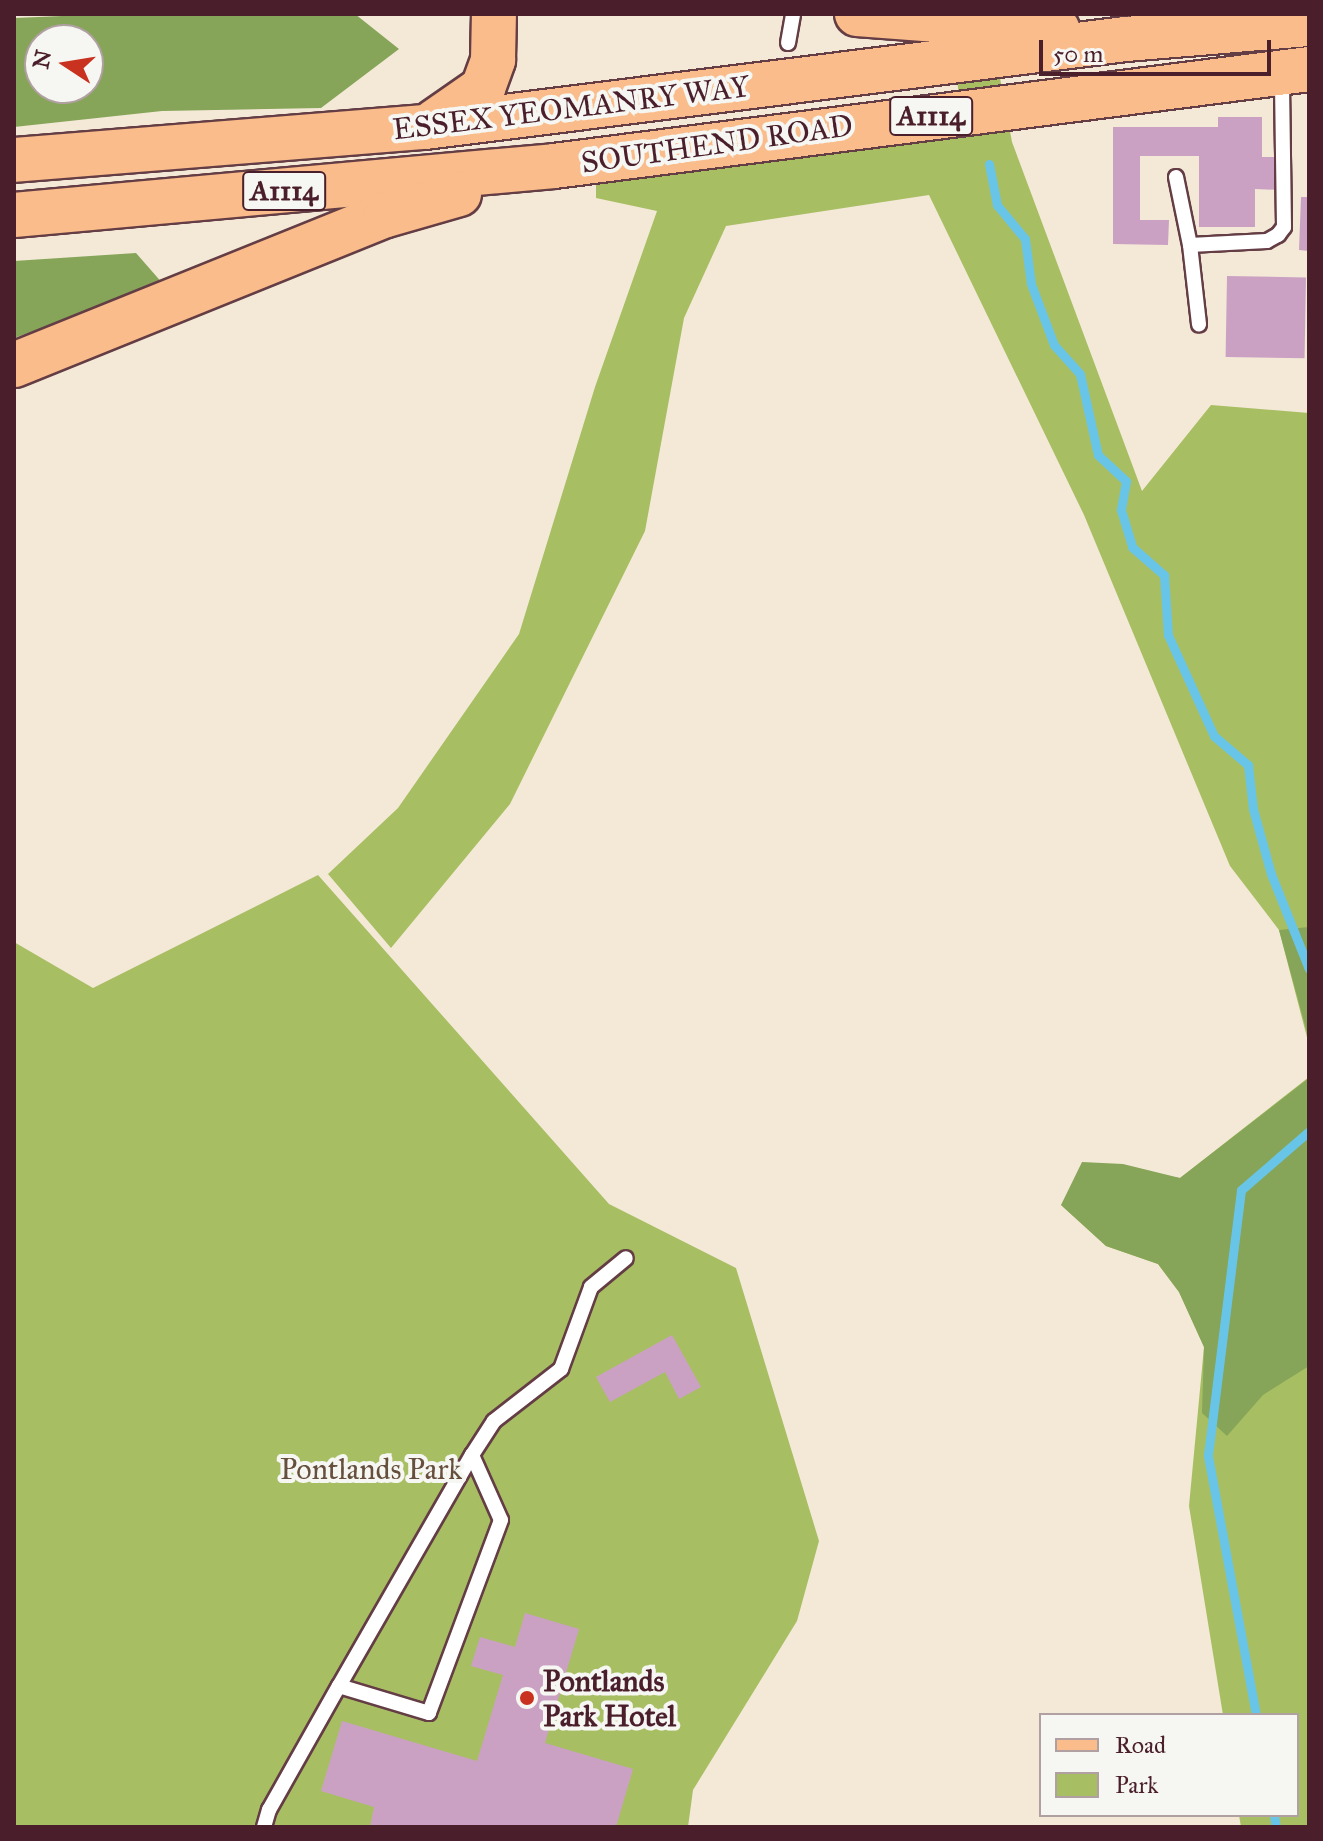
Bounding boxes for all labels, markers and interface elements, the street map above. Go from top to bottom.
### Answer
north arrow [24,24,104,104]
scale bar [1043,24,1275,74]
text: 50 m [1053,39,1103,69]
text: N [27,47,57,71]
street label: ESSEX YEOMANRY WAY [391,68,751,148]
road number: A1114 [889,92,973,140]
street label: SOUTHEND ROAD [579,107,855,181]
road number: A1114 [242,167,326,215]
park label: Pontlands Park [280,1451,462,1487]
place label: Pontlands Park Hotel [543,1663,676,1734]
marker: Pontlands Park Hotel [518,1689,536,1707]
legend [1039,1713,1299,1817]
text: Road [1115,1730,1166,1760]
text: Park [1115,1770,1158,1800]

